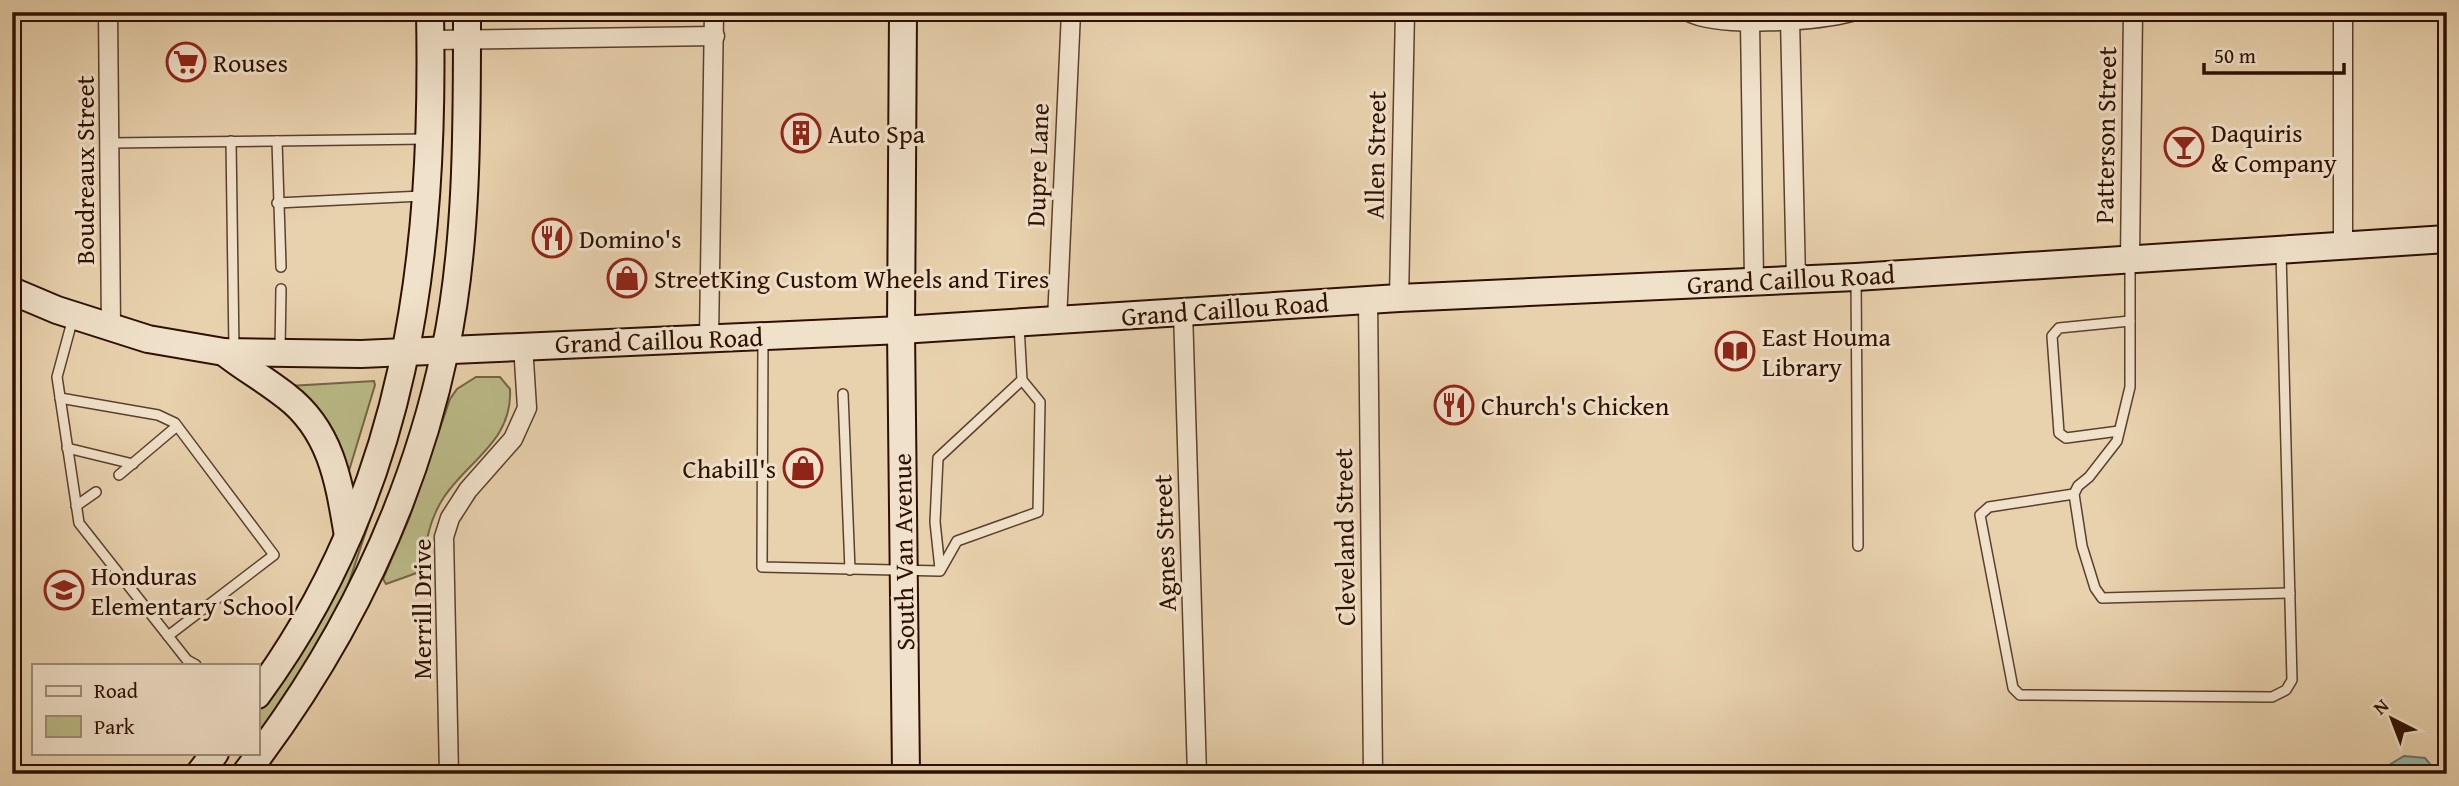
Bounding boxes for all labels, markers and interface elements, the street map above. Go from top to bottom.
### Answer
scale bar [2204,32,2344,76]
text: 50 m [2214,40,2256,71]
supermarket icon: Rouses [165,41,207,83]
place label: Rouses [213,43,288,82]
street label: Patterson Street [2084,46,2126,224]
street label: Boudreaux Street [65,75,104,265]
street label: Allen Street [1354,90,1396,220]
street label: Dupre Lane [1015,102,1059,228]
building icon: Auto Spa [780,112,822,154]
place label: Daquiris & Company [2211,113,2337,182]
place label: Auto Spa [828,114,926,153]
bar icon: Daquiris & Company [2163,126,2205,168]
restaurant icon: Domino's [531,217,573,259]
place label: Domino's [579,219,681,258]
street label: Grand Caillou Road [1686,254,1896,304]
shop icon: StreetKing Custom Wheels and Tires [606,257,648,299]
place label: StreetKing Custom Wheels and Tires [654,259,1049,298]
street label: Grand Caillou Road [1120,282,1330,336]
street label: Grand Caillou Road [554,317,764,363]
place label: East Houma Library [1762,317,1891,386]
library icon: East Houma Library [1714,330,1756,372]
restaurant icon: Church's Chicken [1433,384,1475,426]
place label: Church's Chicken [1481,386,1670,425]
shop icon: Chabill's [782,447,824,489]
street label: Cleveland Street [1323,448,1365,626]
place label: Chabill's [683,449,776,488]
street label: South Van Avenue [882,453,924,651]
street label: Agnes Street [1142,474,1186,612]
street label: Merrill Drive [402,539,441,679]
place label: Honduras Elementary School [91,556,295,625]
school or university icon: Honduras Elementary School [43,569,85,611]
legend [32,664,259,754]
text: Road [94,675,139,706]
north arrow [2358,684,2428,754]
text: N [2367,692,2395,721]
text: Park [94,711,135,742]

